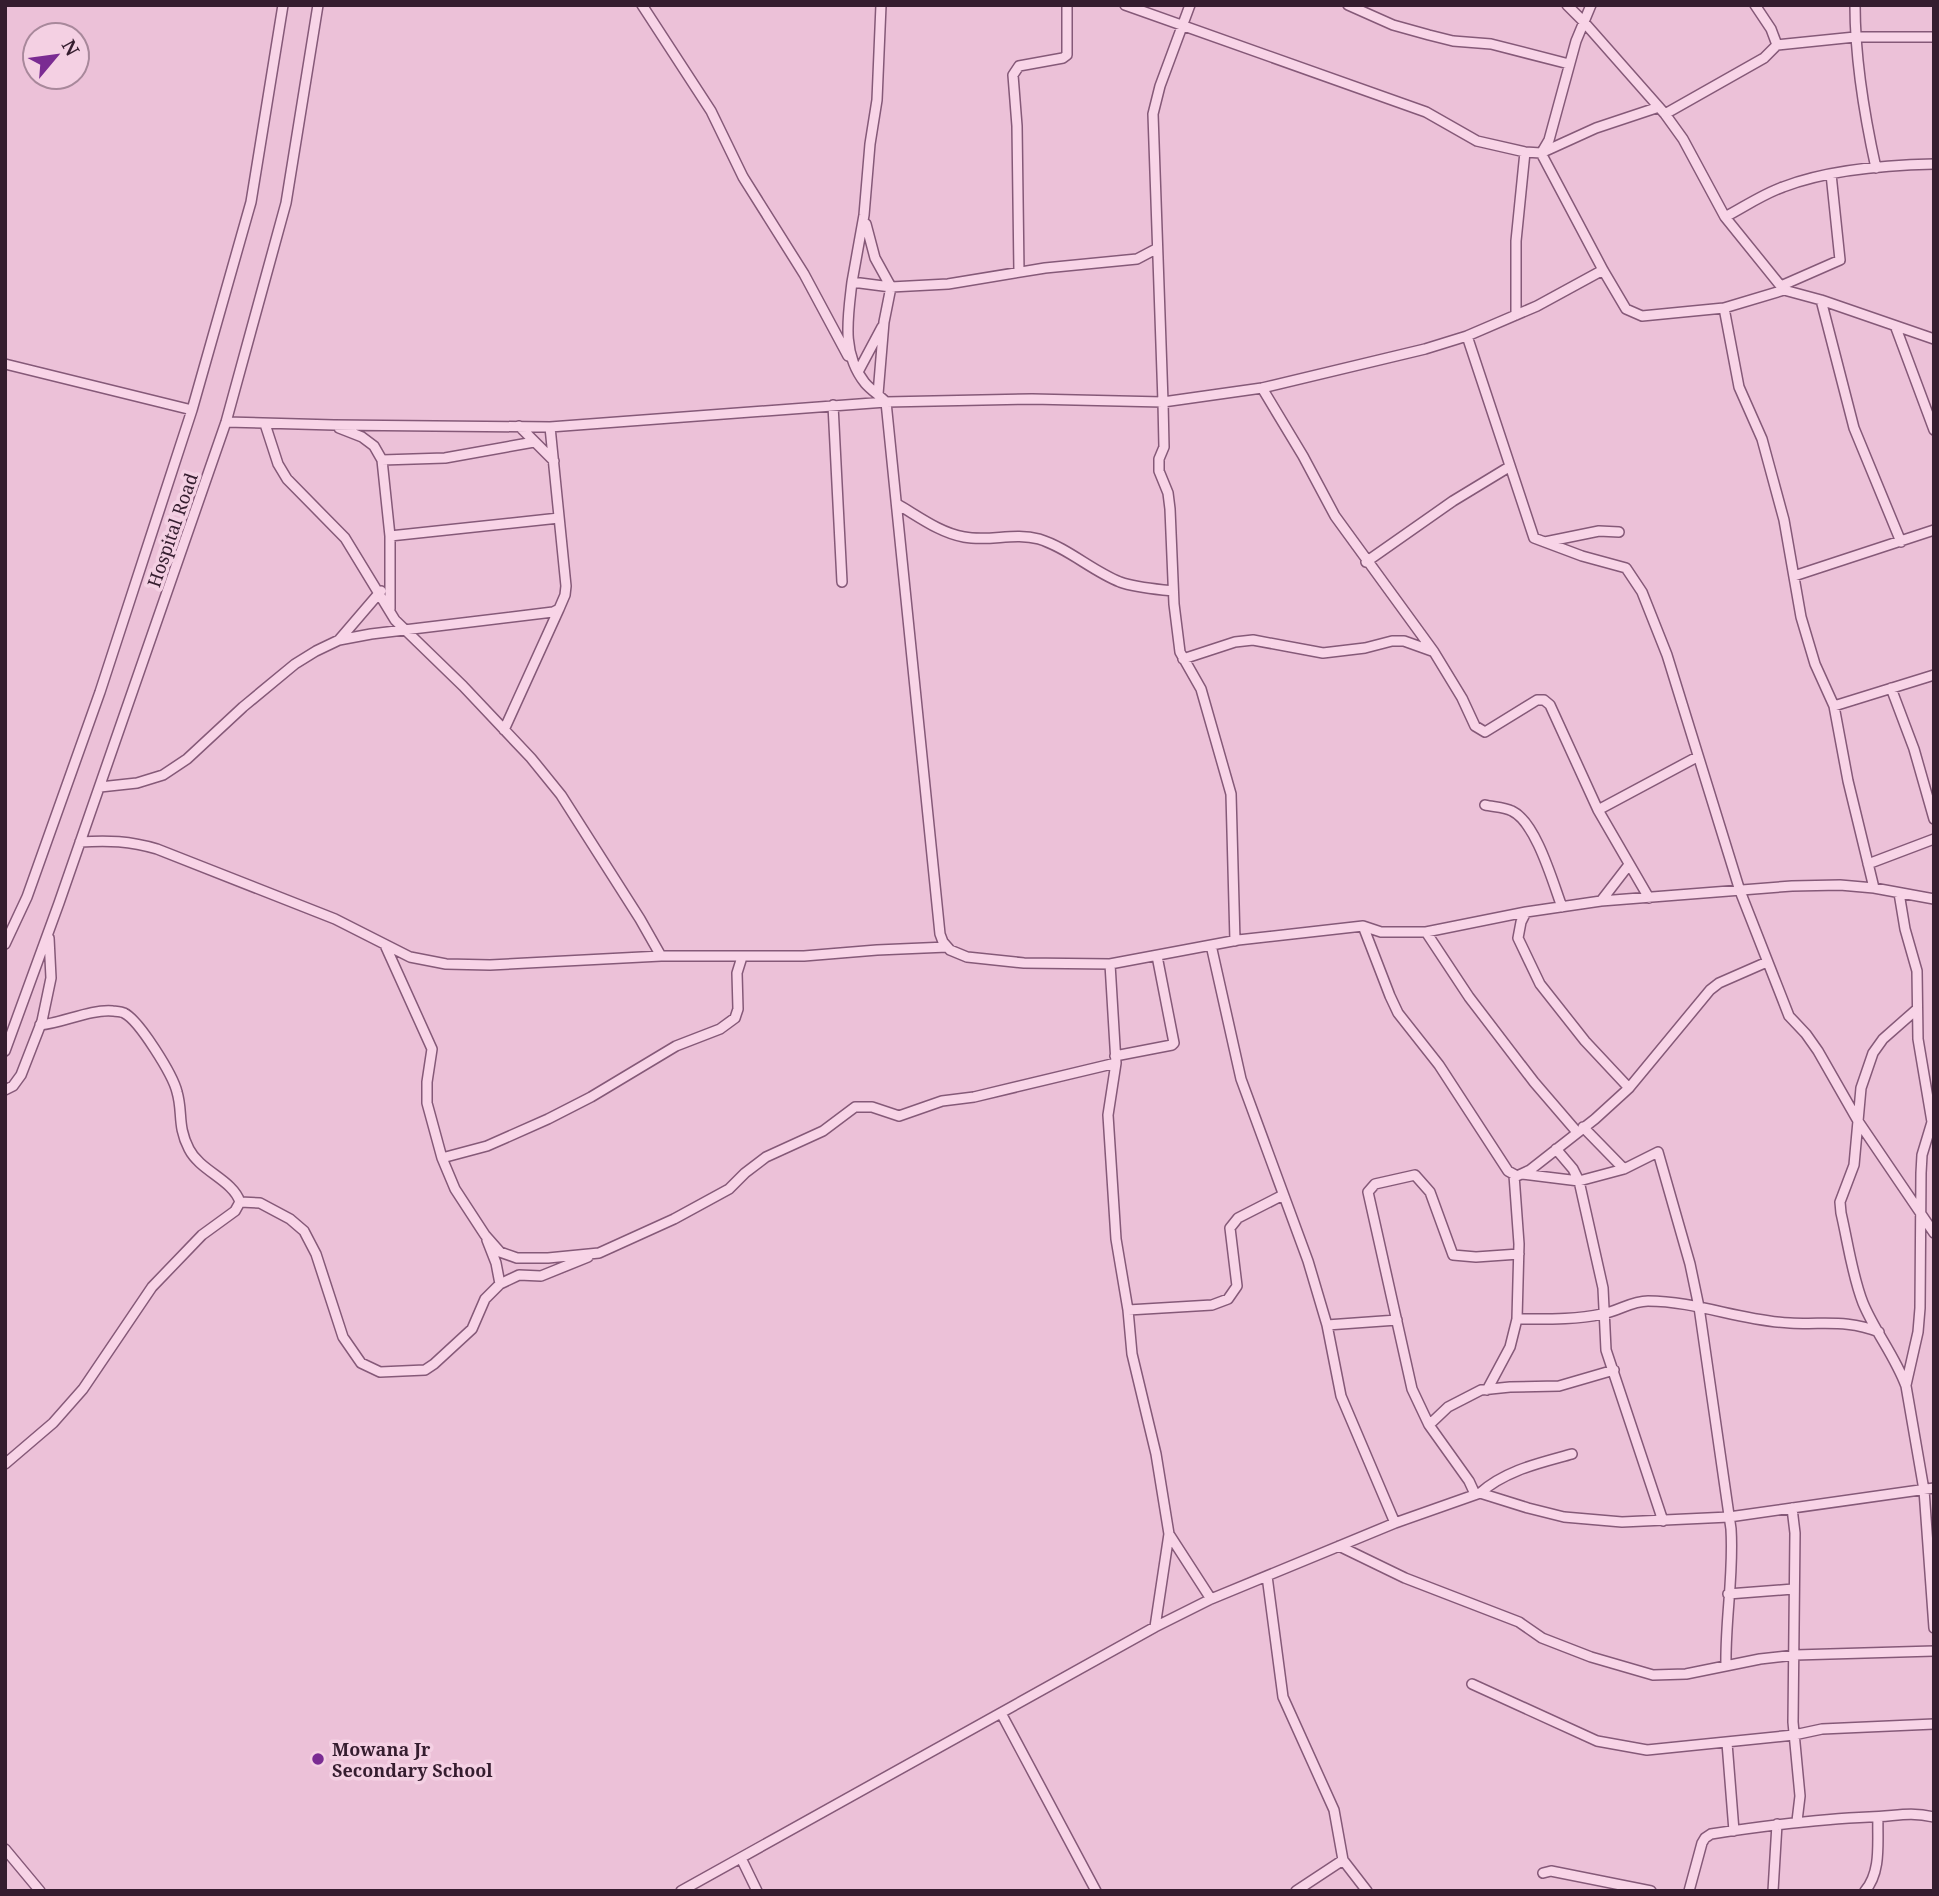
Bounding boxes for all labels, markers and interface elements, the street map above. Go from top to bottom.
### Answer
north arrow [21,21,91,91]
text: N [56,35,86,61]
street label: Hospital Road [141,470,203,590]
place label: Mowana Jr Secondary School [332,1737,493,1782]
marker: Mowana Jr Secondary School [310,1751,326,1767]

